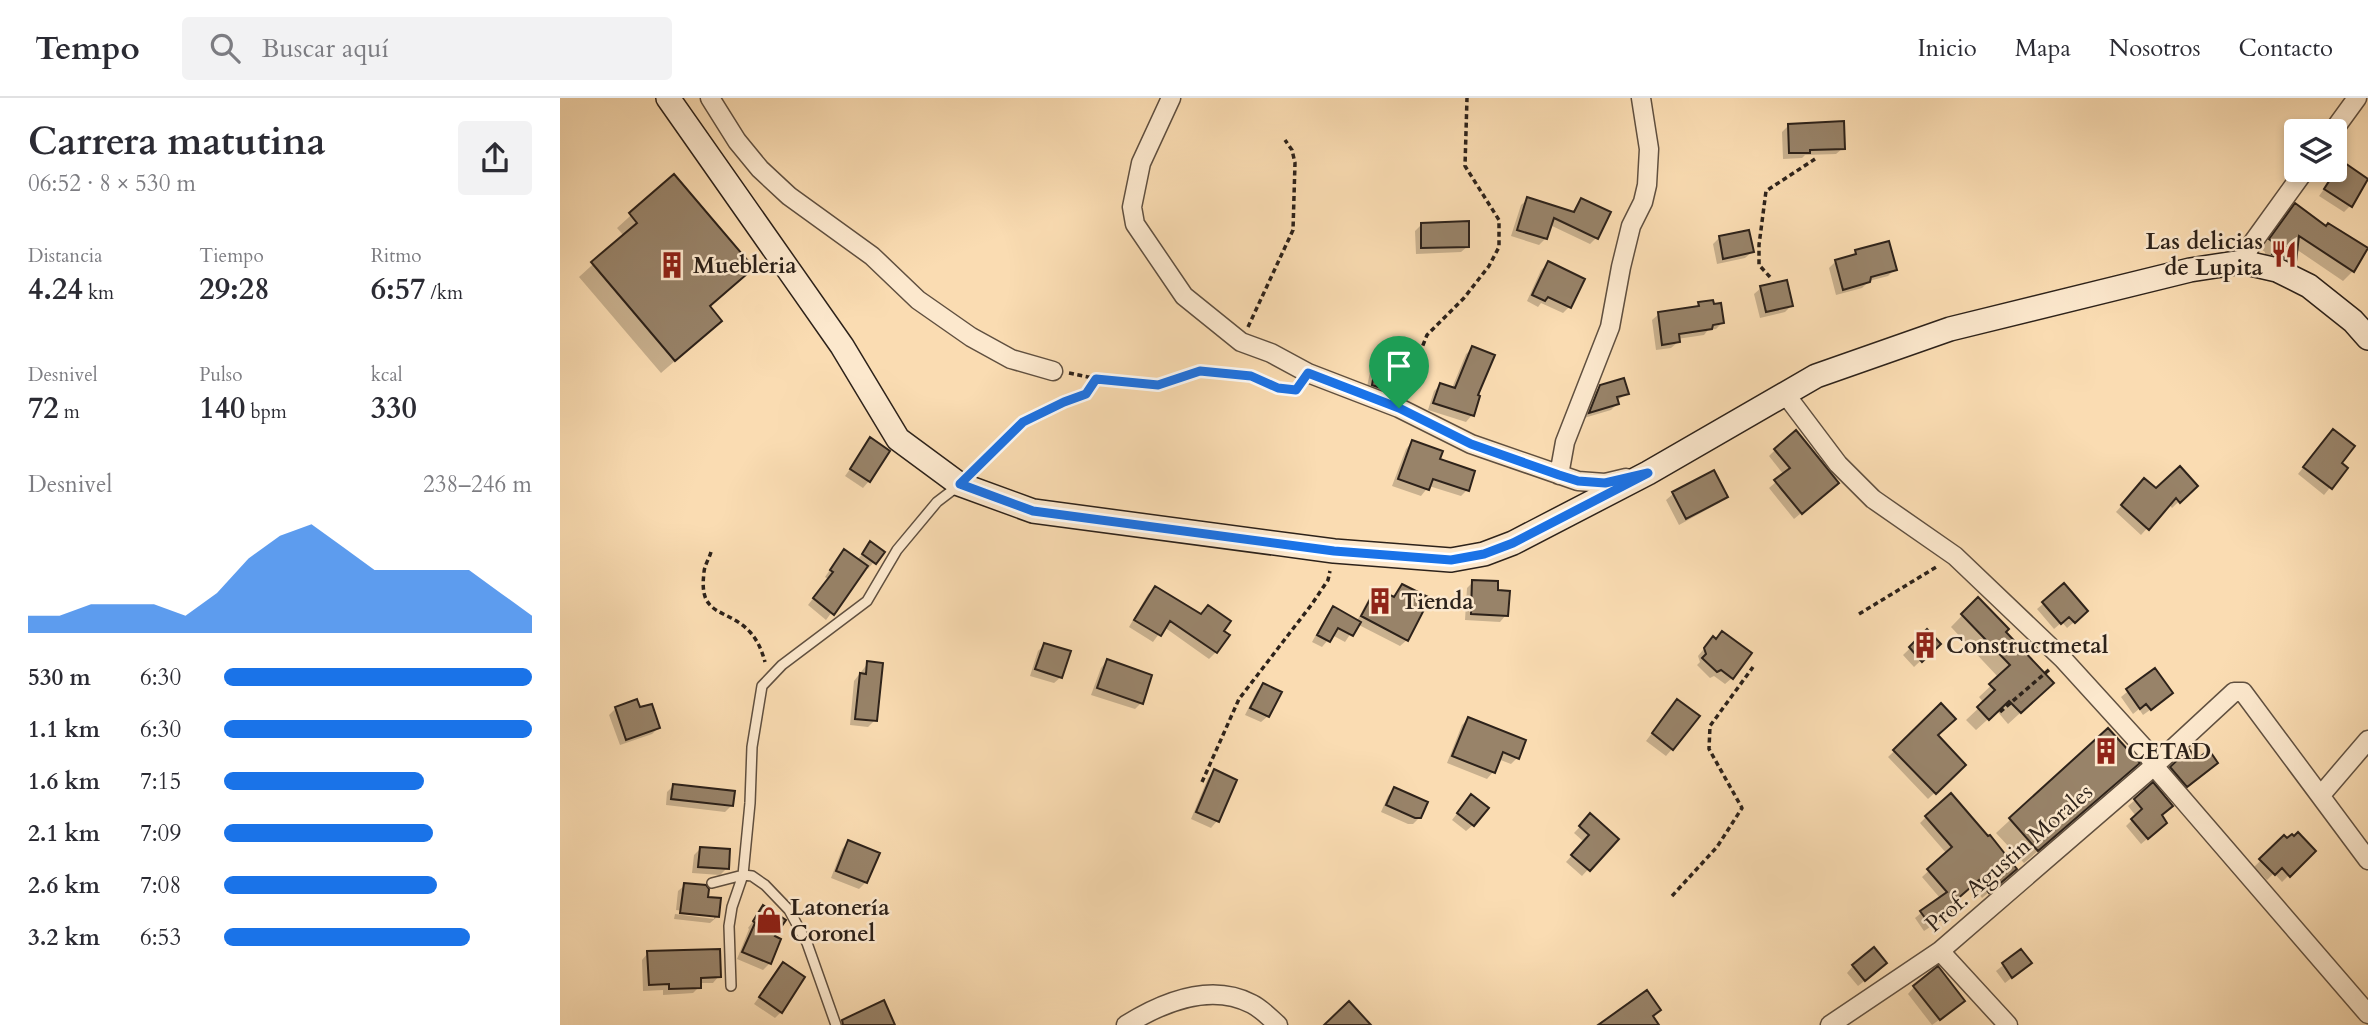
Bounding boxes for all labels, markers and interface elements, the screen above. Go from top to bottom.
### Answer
search box [182,17,672,80]
text: Tempo [35,26,140,71]
icon: search [206,29,244,67]
text: Buscar aquí [262,31,389,66]
text: Inicio [1917,32,1977,65]
text: Mapa [2015,32,2071,65]
text: Nosotros [2109,32,2201,65]
text: Contacto [2239,32,2333,65]
text: Carrera matutina [28,116,326,168]
map controls [2284,119,2347,182]
button: layers [2284,119,2347,182]
button: share [458,121,532,195]
text: 06:52 · 8 × 530 m [28,168,196,199]
place label: Las delicias de Lupita [2145,226,2264,283]
restaurant icon: Las delicias de Lupita [2269,239,2299,269]
text: Distancia [28,243,102,269]
text: Tiempo [199,243,264,269]
text: Ritmo [371,243,422,269]
building icon: Muebleria [657,250,687,280]
place label: Muebleria [693,250,797,281]
text: 4.24 [28,269,83,310]
text: 29:28 [199,269,270,310]
text: 6:57 [371,269,425,310]
text: km [83,280,114,306]
text: /km [425,280,463,306]
pin [1369,336,1429,408]
icon: arrive [1380,347,1418,385]
text: Desnivel [28,362,98,388]
text: Pulso [199,362,242,388]
text: kcal [371,362,403,388]
text: 72 [28,388,59,429]
text: 140 [199,388,245,429]
text: 330 [371,388,417,429]
text: m [59,399,80,425]
text: bpm [245,399,287,425]
text: Desnivel [28,469,112,500]
text: 238–246 m [423,469,532,500]
building icon: Tienda [1365,586,1395,616]
place label: Tienda [1401,586,1474,617]
building icon: Constructmetal [1910,630,1940,660]
place label: Constructmetal [1946,630,2109,661]
text: 530 m [28,662,91,693]
text: 6:30 [140,662,181,693]
text: 1.1 km [28,714,100,745]
text: 6:30 [140,714,181,745]
building icon: CETAD [2091,736,2121,766]
place label: CETAD [2127,736,2211,767]
text: 1.6 km [28,766,100,797]
text: 7:15 [140,766,181,797]
street label: Prof. Agustin Morales [1919,777,2099,939]
text: 2.1 km [28,818,100,849]
text: 7:09 [140,818,181,849]
text: 2.6 km [28,870,100,901]
text: 7:08 [140,870,181,901]
place label: Latonería Coronel [790,892,890,949]
shop icon: Latonería Coronel [754,905,784,935]
text: 3.2 km [28,922,100,953]
text: 6:53 [140,922,181,953]

